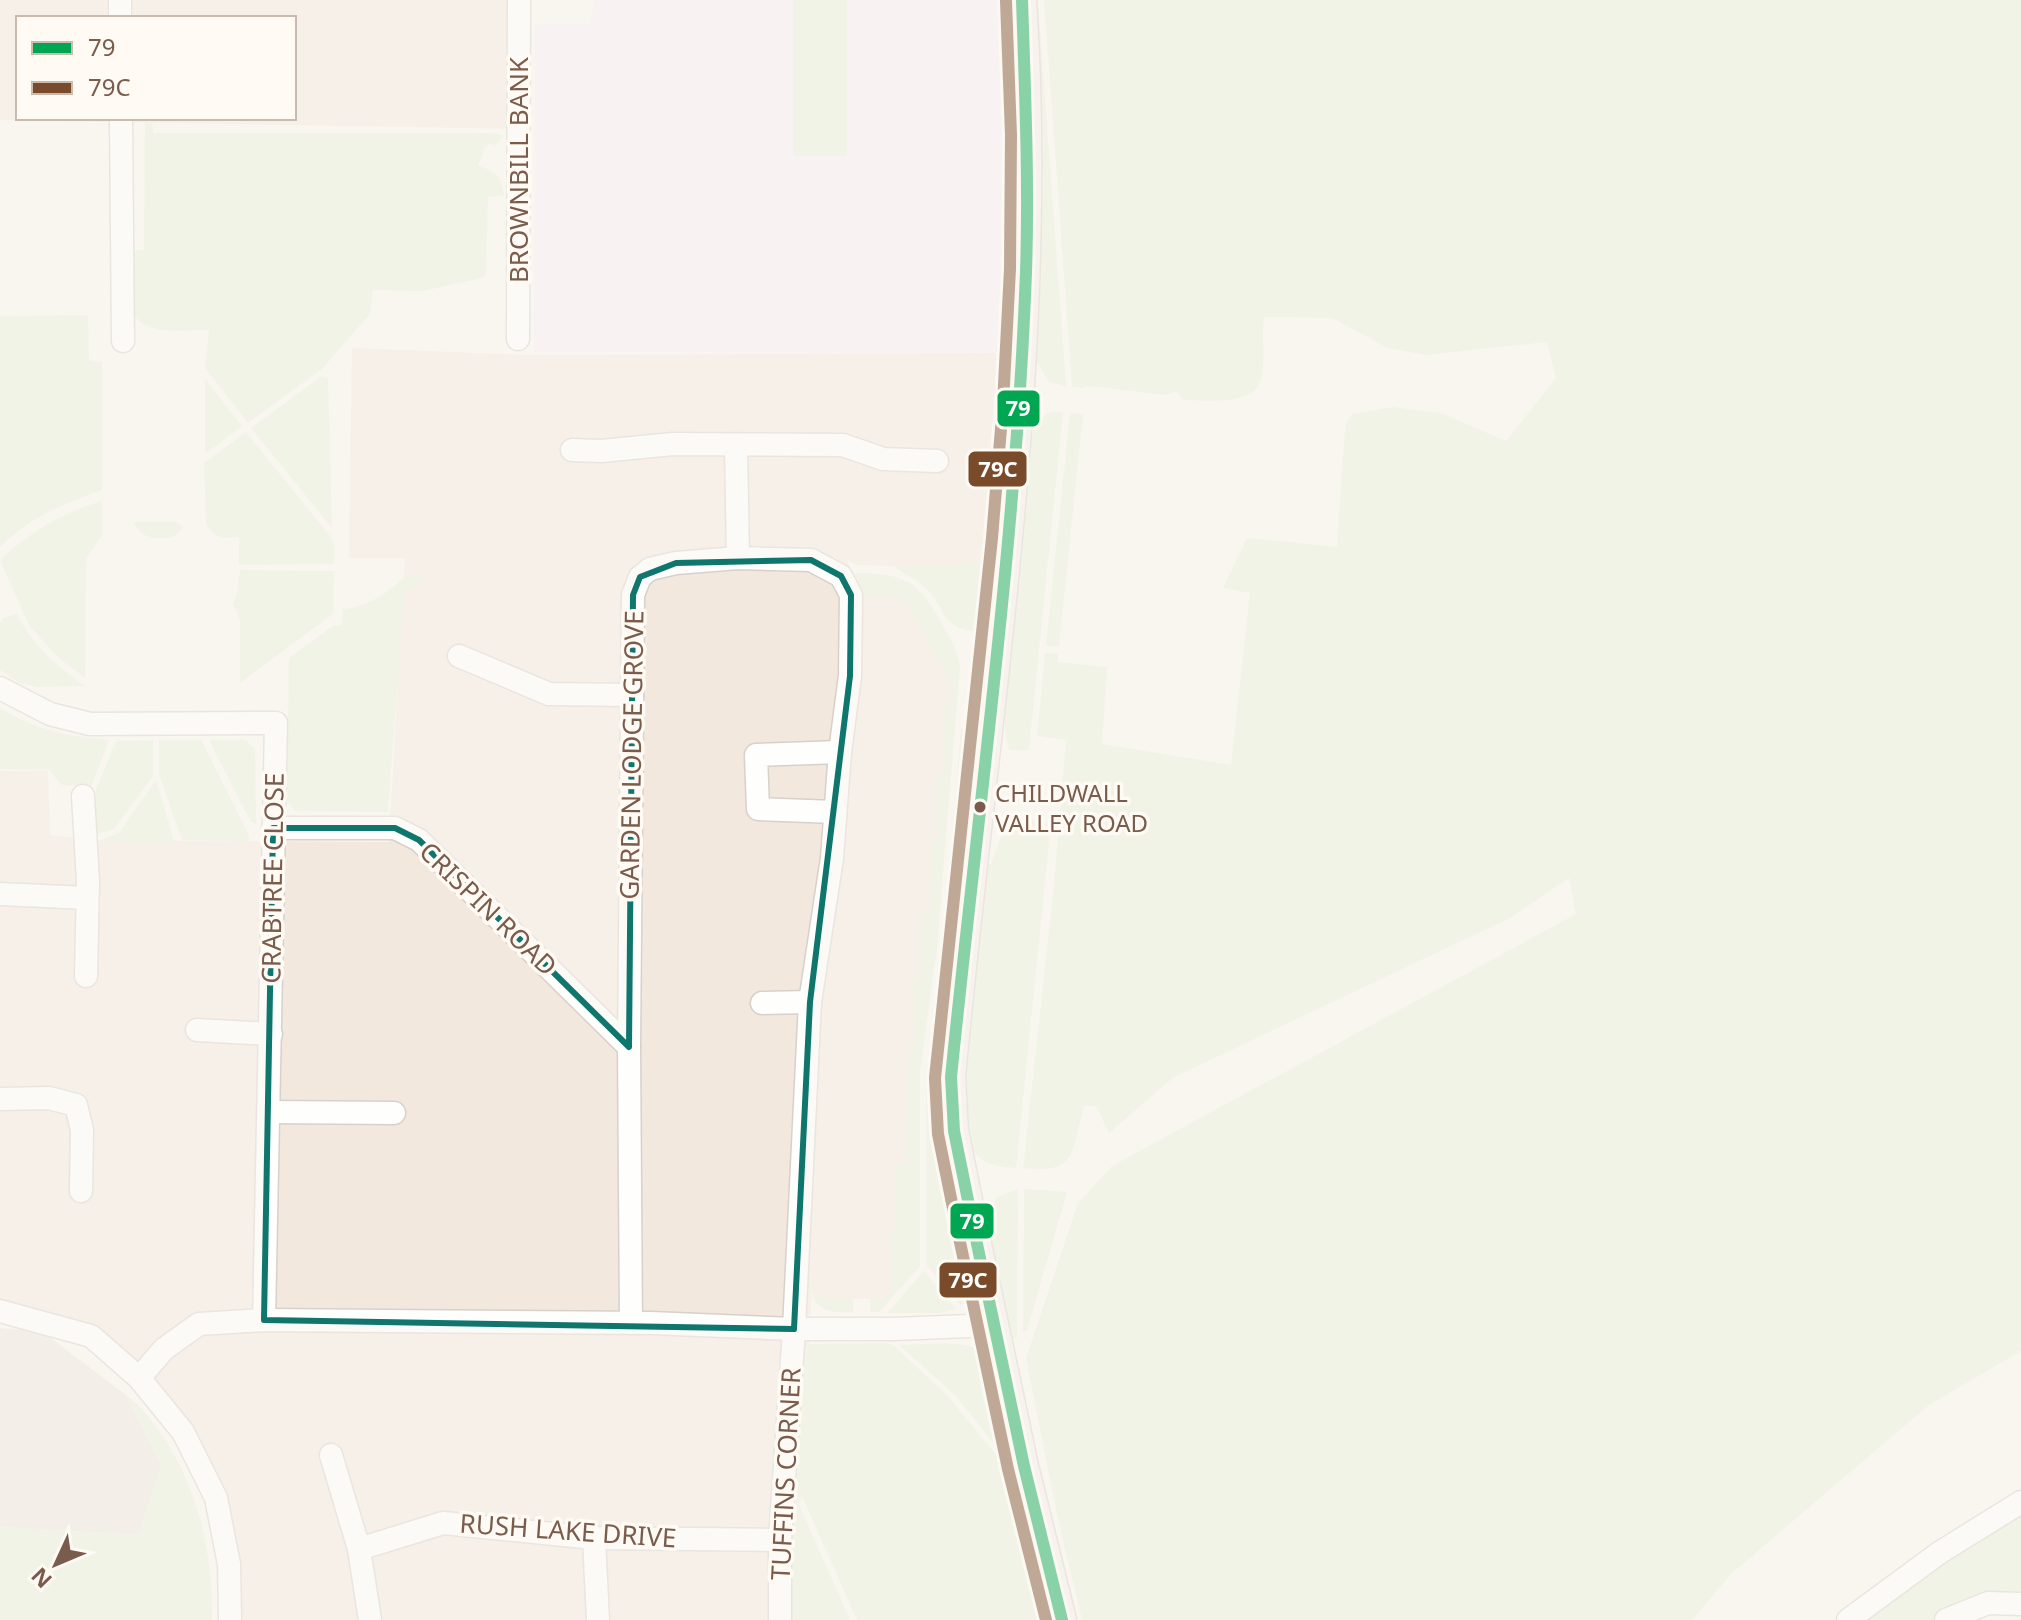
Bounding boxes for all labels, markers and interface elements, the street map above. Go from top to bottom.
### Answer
legend [16,16,296,120]
text: 79 [88,30,115,63]
street label: BROWNBILL BANK [500,56,536,283]
text: 79C [88,70,131,103]
line badge: 79 [996,389,1041,428]
text: 79 [1005,392,1031,422]
line badge: 79C [967,450,1028,488]
text: 79C [978,453,1018,483]
street label: GARDEN LODGE GROVE [610,610,652,900]
street label: CRABTREE CLOSE [252,772,292,984]
place label: CHILDWALL VALLEY ROAD [995,776,1148,839]
marker: CHILDWALL VALLEY ROAD [972,799,988,815]
street label: CRISPIN ROAD [412,833,565,983]
line badge: 79 [949,1202,995,1240]
text: 79 [959,1205,985,1235]
line badge: 79C [938,1261,998,1299]
text: 79C [948,1264,988,1294]
street label: TUFFINS CORNER [761,1367,809,1581]
street label: RUSH LAKE DRIVE [459,1504,678,1556]
north arrow [16,1524,96,1604]
text: N [24,1562,58,1595]

